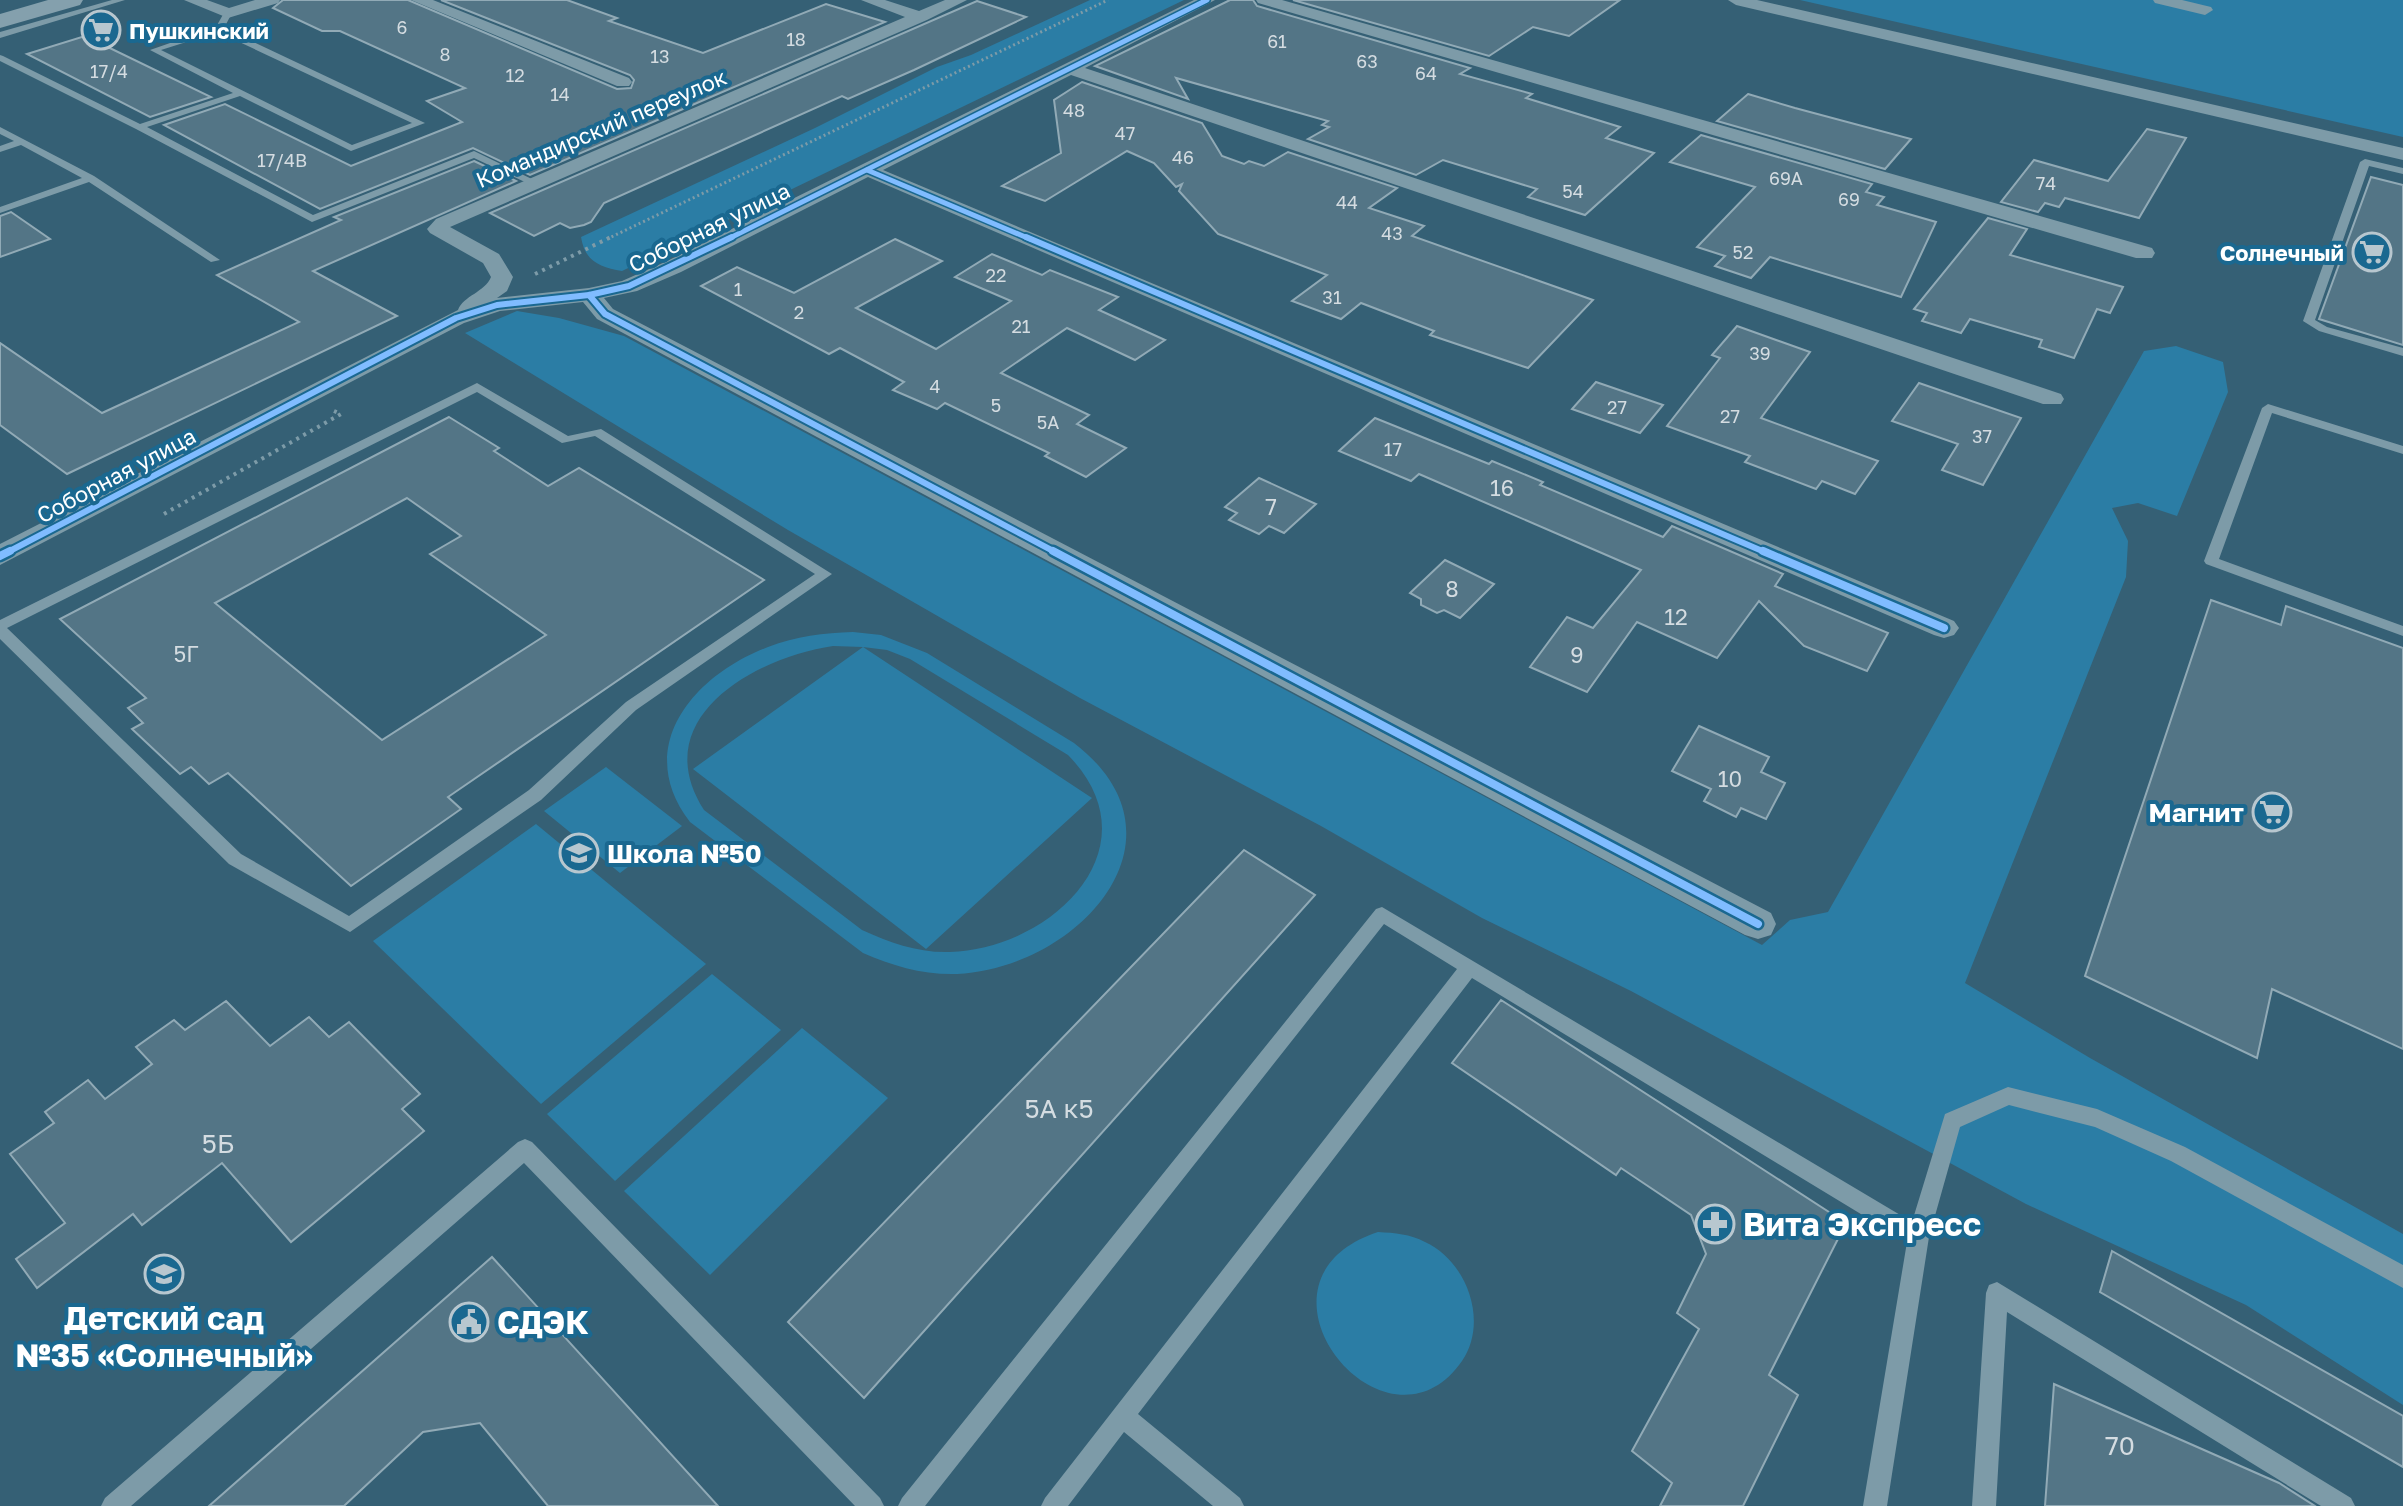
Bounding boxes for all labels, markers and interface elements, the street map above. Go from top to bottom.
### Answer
supermarket icon: Пушкинский [80,9,122,51]
house number: 6 [397,16,407,38]
place label: Пушкинский [129,17,269,44]
house number: 18 [786,28,806,50]
house number: 61 [1267,30,1287,52]
house number: 8 [440,43,450,65]
house number: 13 [650,45,670,67]
house number: 63 [1356,50,1378,72]
house number: 17/4 [90,60,128,82]
house number: 64 [1415,62,1437,84]
street label: Командирский переулок [472,63,731,193]
house number: 12 [505,64,525,86]
house number: 14 [550,83,570,105]
house number: 48 [1063,99,1085,121]
house number: 47 [1115,122,1135,144]
house number: 46 [1172,146,1194,168]
house number: 17/4В [257,149,307,171]
house number: 69А [1769,167,1803,189]
house number: 74 [2036,172,2056,194]
street label: Соборная улица [624,176,794,278]
house number: 54 [1562,180,1584,202]
house number: 69 [1838,188,1860,210]
house number: 44 [1336,191,1358,213]
house number: 43 [1381,222,1403,244]
supermarket icon: Солнечный [2351,231,2393,273]
place label: Солнечный [2220,239,2344,266]
house number: 52 [1733,241,1753,263]
house number: 22 [986,264,1006,286]
house number: 1 [734,278,743,300]
house number: 31 [1322,286,1342,308]
house number: 2 [794,301,804,323]
house number: 21 [1011,315,1031,337]
house number: 39 [1749,342,1771,364]
house number: 4 [930,375,941,397]
house number: 5 [991,394,1001,416]
house number: 27 [1607,396,1627,418]
house number: 27 [1720,405,1740,427]
house number: 5А [1037,411,1059,433]
street label: Соборная улица [32,422,200,528]
house number: 37 [1972,425,1992,447]
house number: 17 [1384,438,1402,460]
house number: 16 [1490,474,1514,501]
house number: 7 [1265,493,1277,520]
house number: 8 [1445,575,1459,602]
house number: 12 [1664,603,1688,630]
house number: 5Г [173,640,199,667]
house number: 9 [1570,641,1584,668]
house number: 10 [1718,765,1742,792]
supermarket icon: Магнит [2251,791,2293,833]
place label: Магнит [2149,797,2244,828]
school or university icon: Школа №50 [558,832,600,874]
place label: Школа №50 [607,838,762,869]
house number: 5А к5 [1024,1093,1094,1124]
house number: 5Б [202,1128,234,1159]
pharmacy icon: Вита Экспресс [1694,1203,1736,1245]
place label: Вита Экспресс [1743,1205,1981,1243]
school or university icon: Детский сад №35 «Солнечный» [143,1253,185,1295]
place label: Детский сад №35 «Солнечный» [15,1299,313,1374]
public building icon: СДЭК [448,1301,490,1343]
place label: СДЭК [497,1303,589,1341]
house number: 70 [2105,1430,2135,1461]

